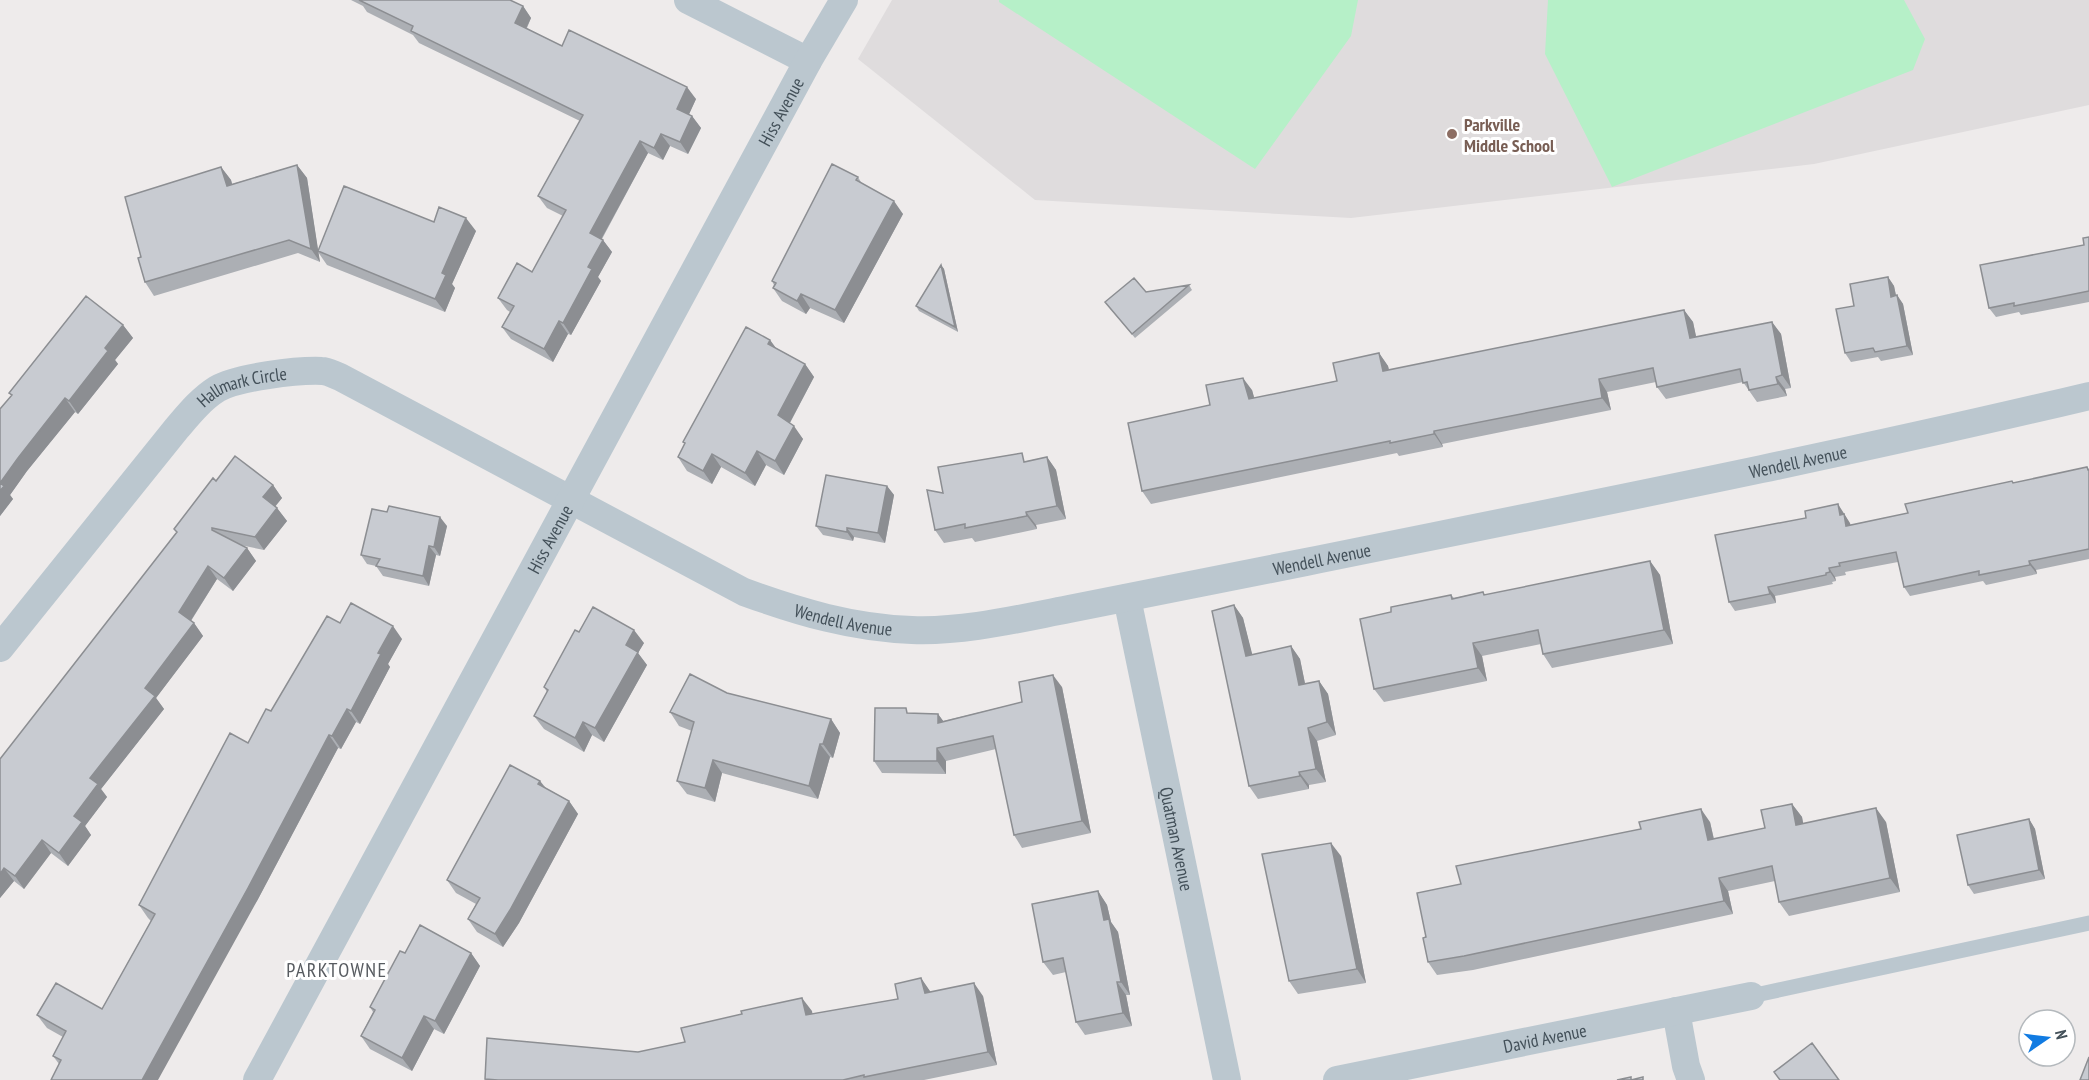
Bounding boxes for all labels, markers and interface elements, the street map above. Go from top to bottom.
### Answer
street label: Hiss Avenue [753,73,809,150]
place label: Parkville Middle School [1464,113,1555,157]
marker: Parkville Middle School [1445,127,1459,141]
street label: Hallmark Circle [191,361,288,412]
street label: Wendell Avenue [1747,440,1849,483]
street label: Hiss Avenue [522,501,577,577]
street label: Wendell Avenue [1271,538,1373,580]
street label: Wendell Avenue [792,598,893,640]
street label: Quatman Avenue [1155,785,1199,893]
district label: PARKTOWNE [286,957,388,983]
north arrow [2017,1008,2077,1068]
street label: David Avenue [1501,1018,1588,1057]
text: N [2051,1028,2072,1041]

